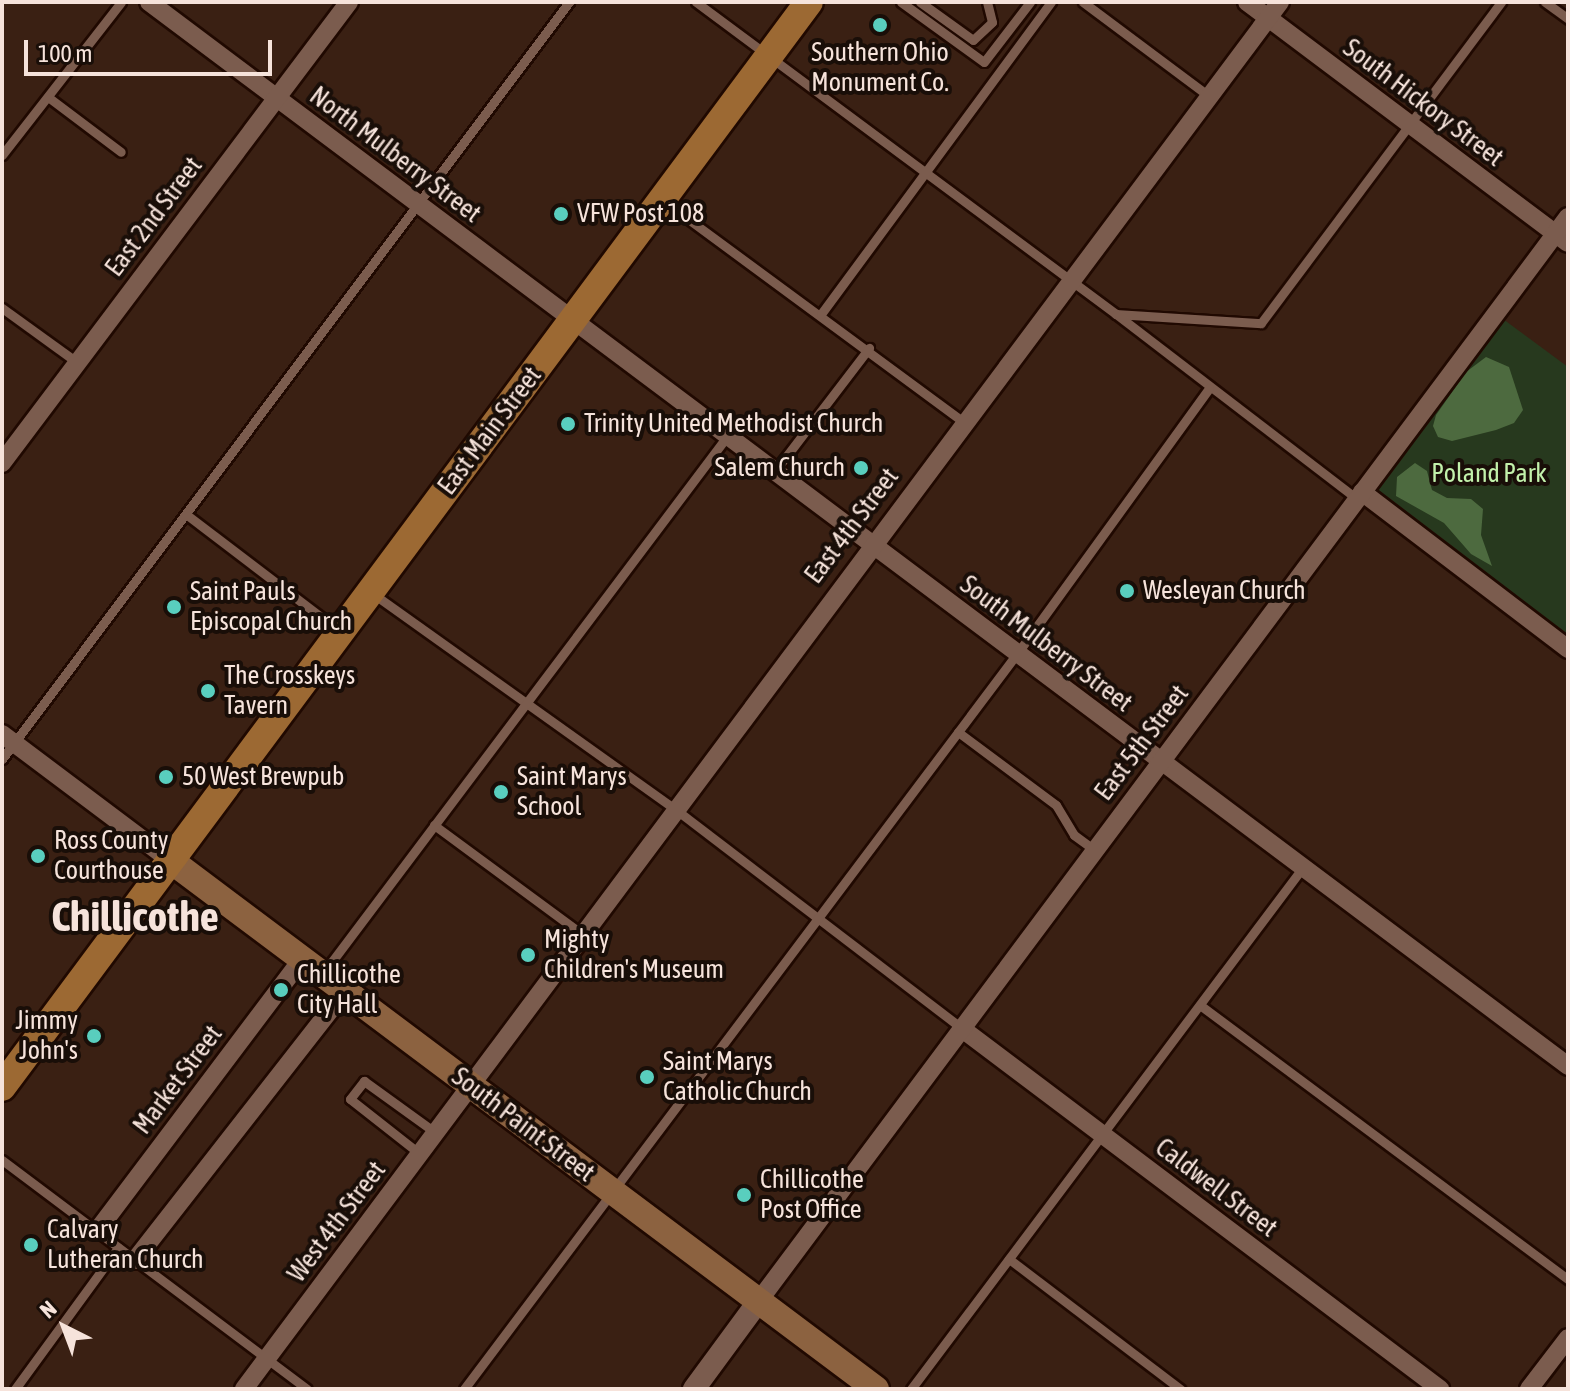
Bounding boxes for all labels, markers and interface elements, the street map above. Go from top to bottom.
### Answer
marker: Southern Ohio Monument Co. [871,16,889,34]
scale bar [28,24,276,74]
street label: South Hickory Street [1337,33,1509,173]
place label: Southern Ohio Monument Co. [811,37,949,98]
text: 100 m [38,40,92,67]
street label: North Mulberry Street [303,80,487,230]
street label: East 2nd Street [99,151,209,283]
place label: VFW Post 108 [577,198,704,230]
marker: VFW Post 108 [552,205,570,223]
street label: East Main Street [432,361,548,501]
place label: Trinity United Methodist Church [584,408,883,440]
marker: Trinity United Methodist Church [559,415,577,433]
place label: Salem Church [715,452,845,484]
park label: Poland Park [1431,458,1547,490]
marker: Salem Church [852,459,870,477]
street label: East 4th Street [799,462,905,590]
street label: South Mulberry Street [954,569,1138,719]
place label: Wesleyan Church [1143,575,1306,607]
place label: Saint Pauls Episcopal Church [190,576,352,638]
marker: Wesleyan Church [1118,582,1136,600]
marker: Saint Pauls Episcopal Church [165,598,183,616]
place label: The Crosskeys Tavern [224,660,355,722]
street label: East 5th Street [1089,679,1195,807]
marker: The Crosskeys Tavern [199,682,217,700]
place label: 50 West Brewpub [182,761,344,793]
place label: Saint Marys School [517,761,627,822]
marker: 50 West Brewpub [157,768,175,786]
marker: Saint Marys School [492,783,510,801]
place label: Ross County Courthouse [54,825,168,886]
marker: Ross County Courthouse [29,847,47,865]
district label: Chillicothe [51,891,219,941]
place label: Mighty Children's Museum [544,924,724,986]
marker: Mighty Children's Museum [519,946,537,964]
place label: Chillicothe City Hall [297,959,401,1020]
marker: Chillicothe City Hall [272,981,290,999]
place label: Jimmy John's [16,1005,78,1066]
street label: Market Street [127,1019,229,1141]
marker: Jimmy John's [85,1027,103,1045]
place label: Saint Marys Catholic Church [663,1046,812,1108]
street label: South Paint Street [446,1061,600,1189]
marker: Saint Marys Catholic Church [638,1068,656,1086]
street label: Caldwell Street [1149,1132,1283,1244]
street label: West 4th Street [282,1155,392,1289]
place label: Chillicothe Post Office [760,1164,864,1226]
marker: Chillicothe Post Office [735,1186,753,1204]
place label: Calvary Lutheran Church [47,1214,204,1276]
marker: Calvary Lutheran Church [22,1236,40,1254]
north arrow [24,1287,104,1367]
text: N [34,1295,61,1323]

